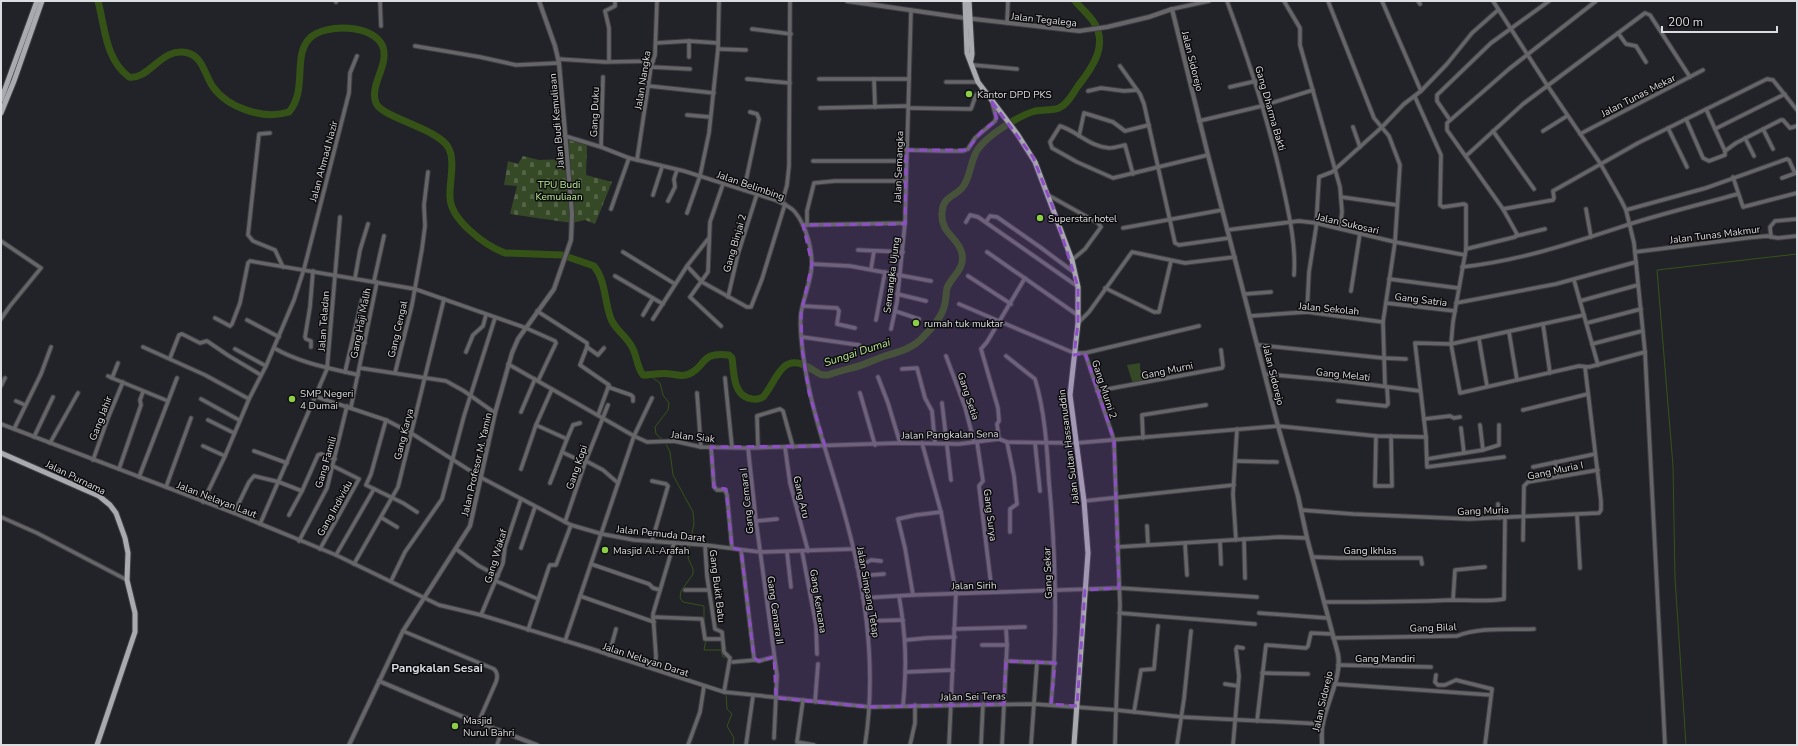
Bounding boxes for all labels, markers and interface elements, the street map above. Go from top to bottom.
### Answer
scale bar [1662,8,1777,34]
street label: Jalan Tegalega [1009,9,1078,30]
text: 200 m [1668,14,1703,30]
street label: Jalan Sidorejo [1178,29,1206,93]
street label: Jalan Nangka [631,50,655,112]
street label: Gang Dharma Bakti [1251,64,1289,152]
street label: Jalan Tunas Mekar [1598,71,1679,121]
street label: Jalan Budi Kemuliaan [546,73,568,170]
street label: Gang Duku [587,87,603,137]
place label: Kantor DPD PKS [977,88,1052,102]
marker: Kantor DPD PKS [964,89,974,99]
street label: Jalan Ahmad Nazir [306,119,342,204]
street label: Jalan Semangka [891,131,907,204]
street label: Jalan Belimbing [714,167,786,204]
park label: TPU Budi Kemuliaan [535,178,583,204]
street label: Jalan Sukosari [1314,210,1380,238]
place label: Superstar hotel [1048,212,1117,226]
street label: Gang Binjai 2 [720,213,750,274]
marker: Superstar hotel [1035,213,1045,223]
street label: Jalan Tunas Makmur [1668,222,1762,248]
street label: Semangka Ujung [880,236,904,314]
street label: Gang Haji Malih [347,287,375,360]
street label: Jalan Teladan [315,290,333,353]
street label: Gang Satria [1394,290,1448,310]
street label: Gang Cengal [385,299,411,359]
street label: Jalan Sekolah [1297,299,1360,319]
place label: rumah tuk muktar [924,317,1004,331]
marker: rumah tuk muktar [911,318,921,328]
water label: Sungai Dumai [822,335,893,370]
street label: Jalan Sidorejo [1259,343,1287,407]
street label: Gang Murni 2 [1088,358,1120,420]
street label: Gang Murni [1140,359,1194,383]
street label: Gang Melati [1315,365,1371,385]
street label: Gang Setia [954,371,982,422]
place label: SMP Negeri 4 Dumai [300,387,353,413]
street label: Jalan Sultan Hassanuddin [1055,389,1083,506]
street label: Gang Jahir [86,394,116,443]
marker: SMP Negeri 4 Dumai [287,394,297,404]
street label: Gang Karya [391,407,417,461]
street label: Jalan Profesor M. Yamin [458,411,496,518]
street label: Jalan Pangkalan Sena [900,427,999,443]
street label: Jalan Siak [669,428,716,446]
street label: Gang Famili [312,435,340,490]
street label: Gang Kopi [563,443,591,492]
street label: Jalan Purnama [42,457,108,499]
street label: Gang Muria I [1526,458,1585,484]
street label: Gang Cemara I [737,467,757,535]
street label: Gang Aru [789,475,813,520]
street label: Jalan Nelayan Laut [174,478,259,522]
street label: Gang Individu [314,478,356,539]
street label: Gang Surya [980,488,1000,542]
street label: Gang Muria [1457,503,1509,519]
street label: Jalan Pemuda Darat [615,522,707,546]
street label: Gang Wakaf [481,527,511,585]
place label: Masjid Al-Arafah [613,544,689,558]
street label: Jalan Simpang Tetap [853,544,883,639]
street label: Gang Ikhlas [1344,544,1397,558]
marker: Masjid Al-Arafah [600,545,610,555]
street label: Gang Sekar [1040,546,1056,599]
street label: Gang Bukit Batu [706,549,728,624]
street label: Gang Kencana [806,568,830,634]
street label: Gang Cemara II [763,575,787,645]
street label: Jalan Sirih [950,579,997,593]
street label: Gang Bilal [1409,620,1457,636]
street label: Jalan Nelayan Darat [600,639,691,681]
street label: Gang Mandiri [1355,652,1415,666]
district label: Pangkalan Sesai [391,660,483,676]
street label: Jalan Sidorejo [1309,669,1337,734]
street label: Jalan Sei Teras [939,689,1006,705]
place label: Masjid Nurul Bahri [463,714,514,740]
marker: Masjid Nurul Bahri [450,721,460,731]

